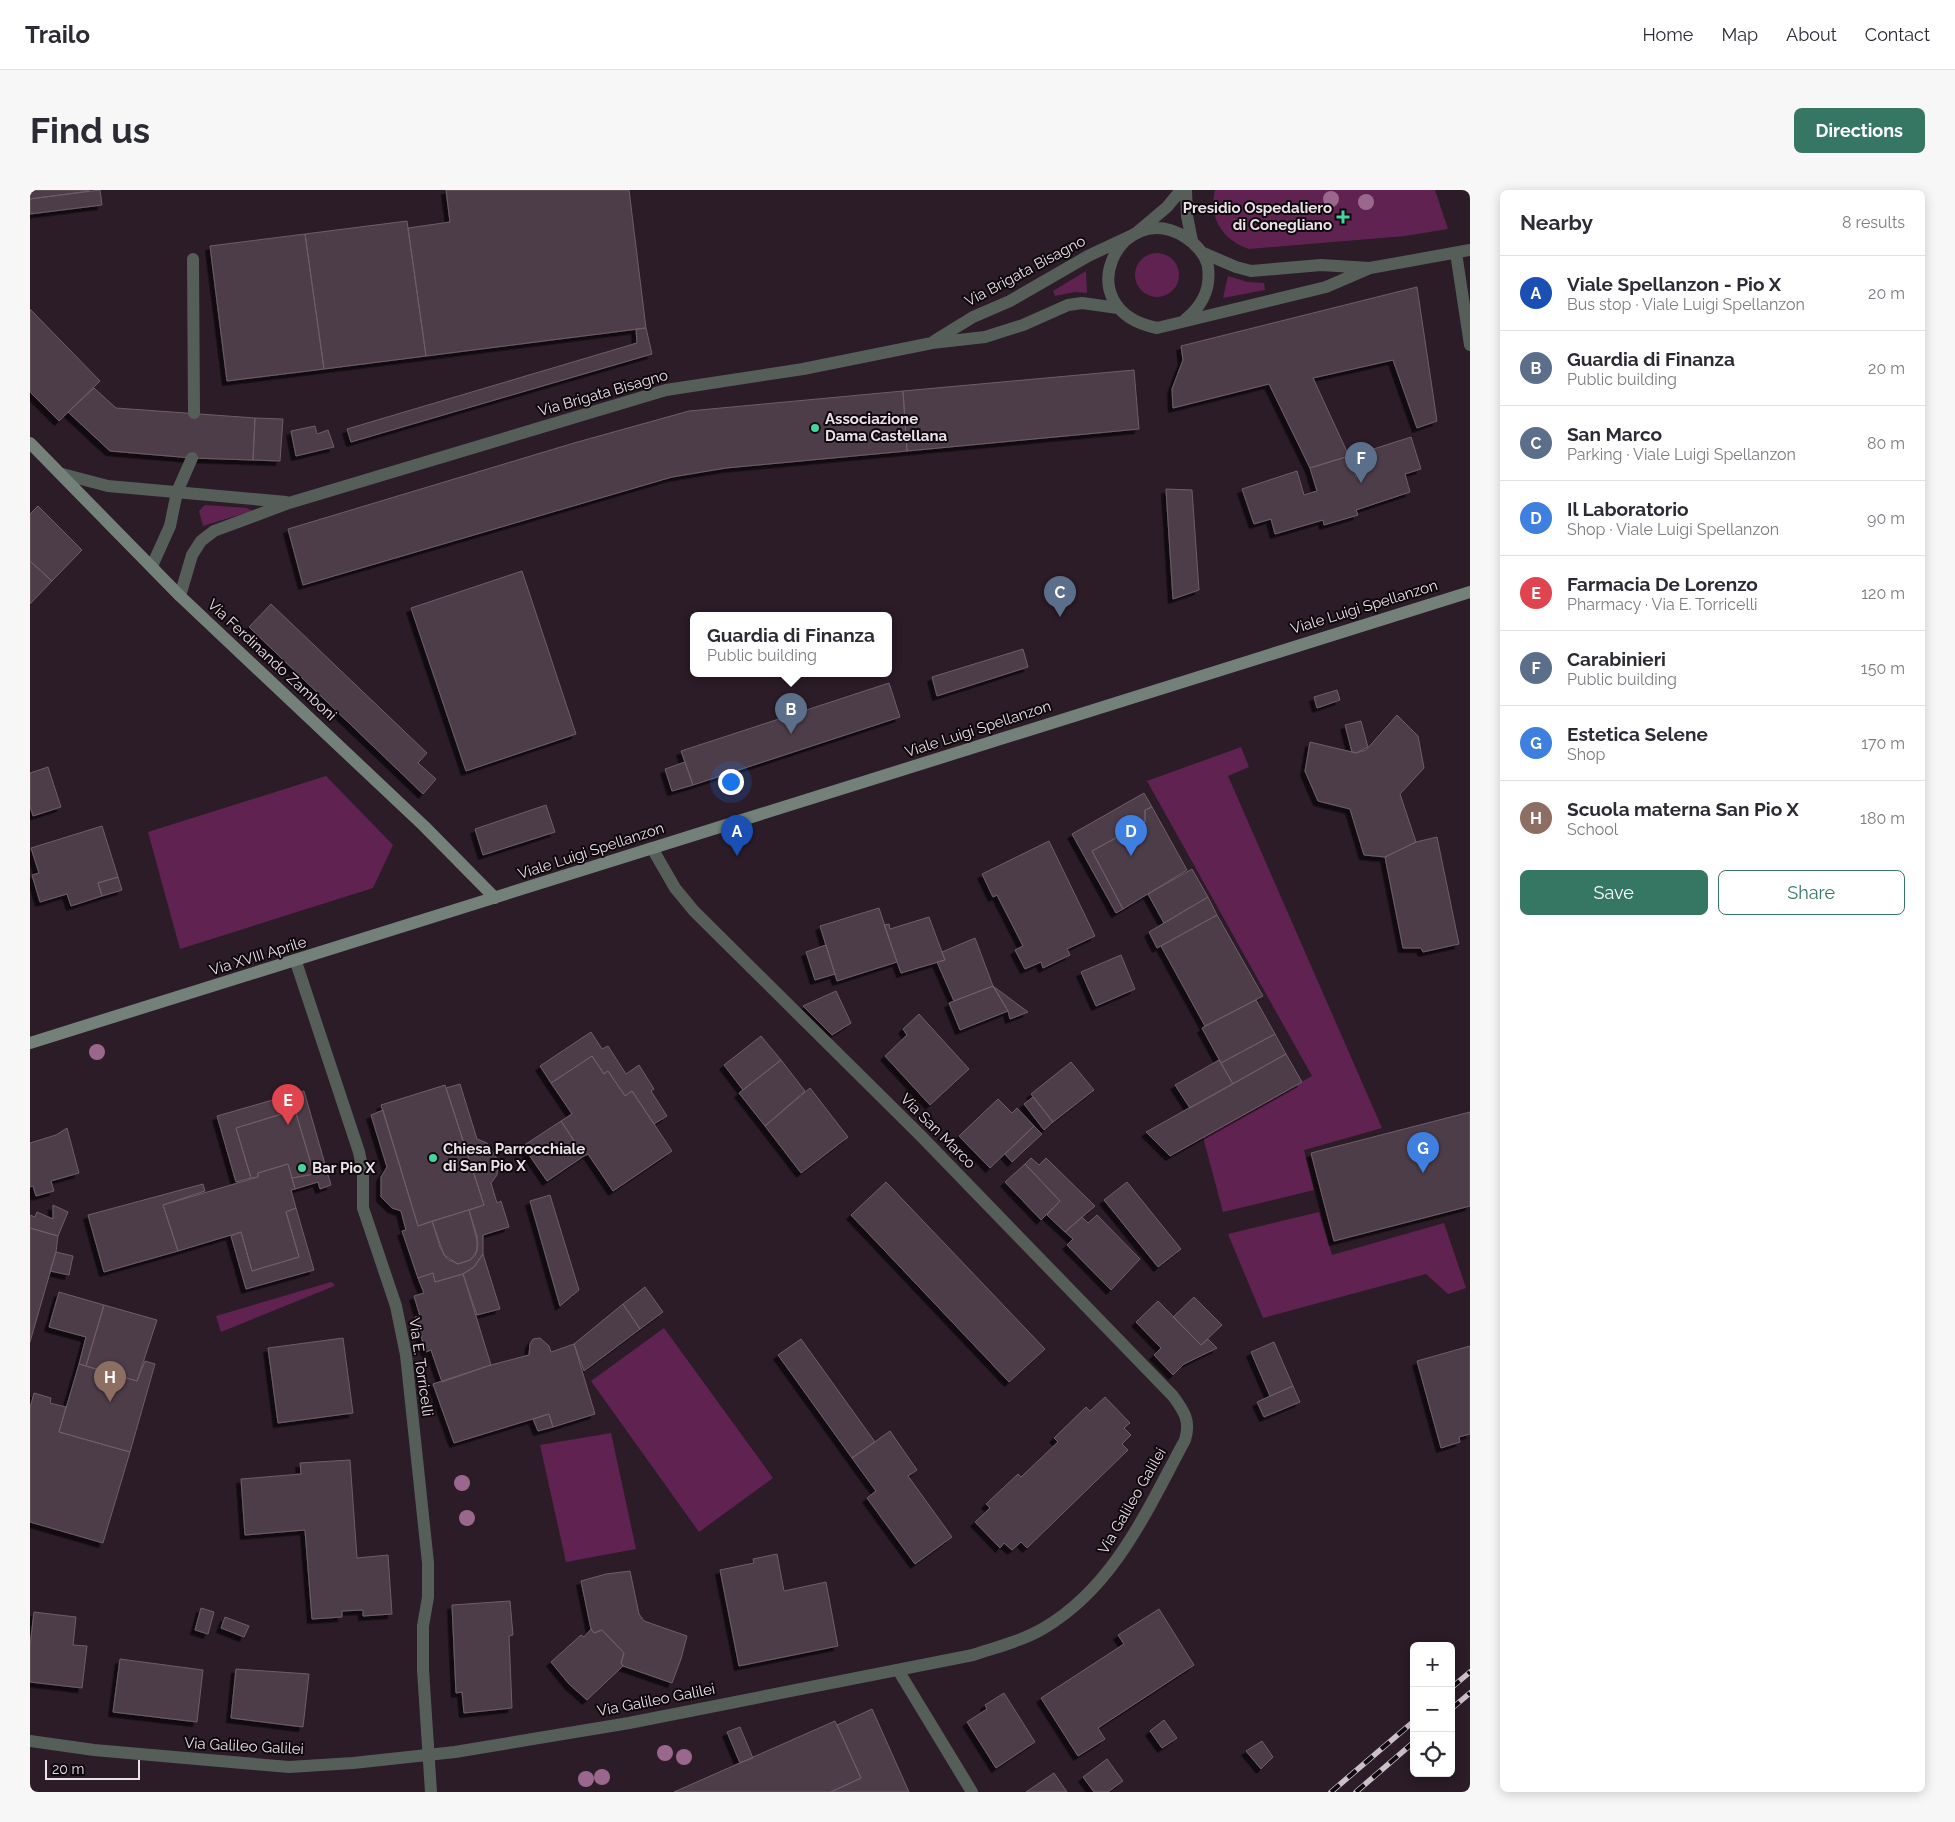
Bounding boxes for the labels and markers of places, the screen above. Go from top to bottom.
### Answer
place label: Presidio Ospedaliero di Conegliano [1183,199,1332,234]
marker: Presidio Ospedaliero di Conegliano [1336,210,1350,224]
place label: Associazione Dama Castellana [825,410,948,445]
marker: Associazione Dama Castellana [809,422,821,434]
pin: F [1345,442,1377,483]
pin: C [1044,576,1076,617]
pin: B [775,693,807,734]
pin: A [721,815,753,856]
pin: D [1115,815,1147,856]
pin: E [272,1084,304,1125]
pin: G [1407,1132,1439,1173]
place label: Chiesa Parrocchiale di San Pio X [443,1140,585,1175]
marker: Chiesa Parrocchiale di San Pio X [427,1152,439,1164]
place label: Bar Pio X [312,1159,376,1177]
marker: Bar Pio X [296,1162,308,1174]
pin: H [94,1361,126,1402]

